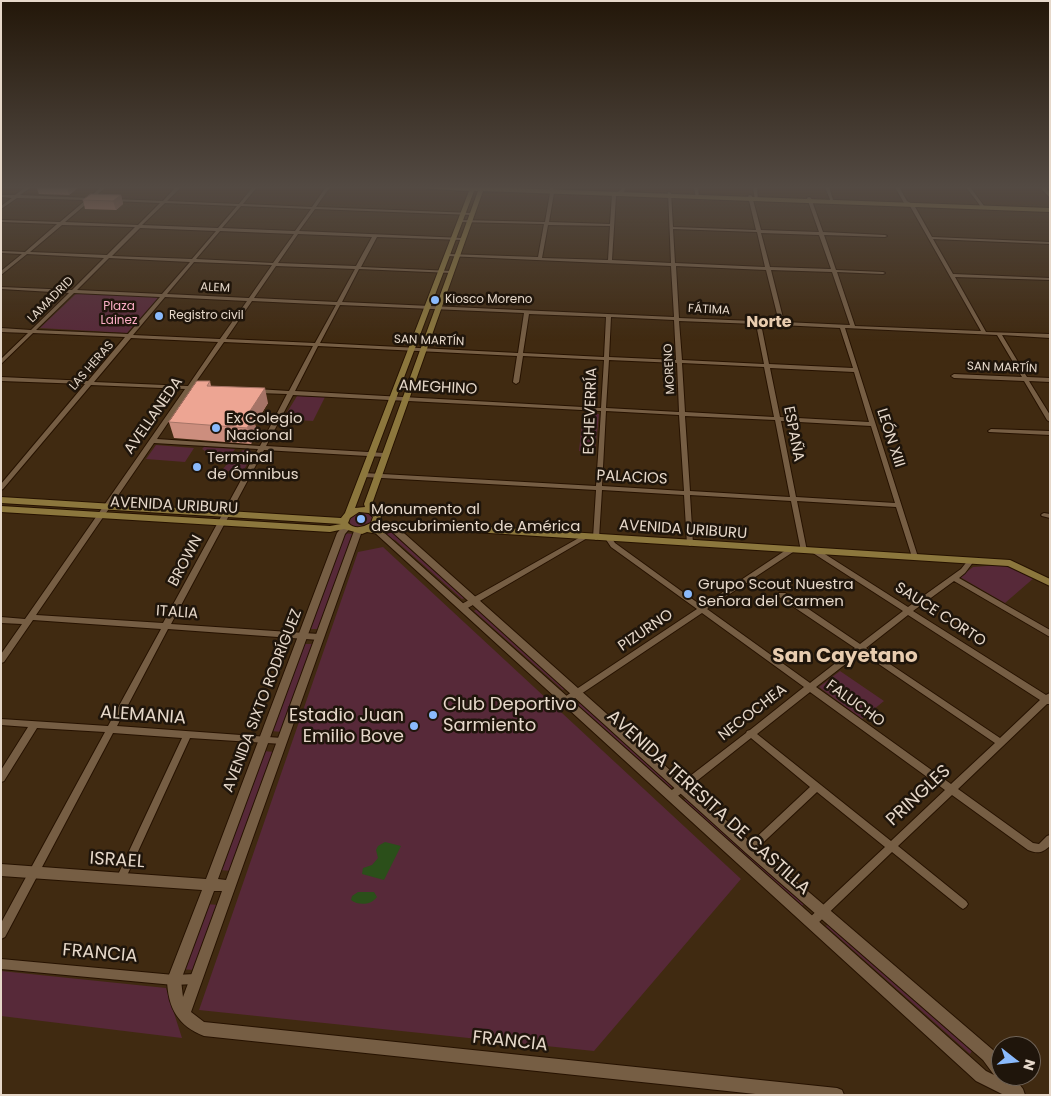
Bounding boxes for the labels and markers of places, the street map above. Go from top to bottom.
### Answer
place label: Kiosco Moreno [445,293,533,307]
marker: Kiosco Moreno [429,294,441,306]
place label: Registro civil [169,309,244,323]
marker: Registro civil [153,310,165,322]
place label: Ex Colegio Nacional [226,410,302,445]
marker: Ex Colegio Nacional [210,422,222,434]
place label: Terminal de Ómnibus [207,449,299,484]
marker: Terminal de Ómnibus [191,461,203,473]
place label: Monumento al descubrimiento de América [371,501,580,536]
marker: Monumento al descubrimiento de América [355,513,367,525]
place label: Grupo Scout Nuestra Señora del Carmen [698,576,854,611]
marker: Grupo Scout Nuestra Señora del Carmen [682,588,694,600]
place label: Club Deportivo Sarmiento [443,694,577,736]
place label: Estadio Juan Emilio Bove [289,705,404,748]
marker: Club Deportivo Sarmiento [427,709,439,721]
marker: Estadio Juan Emilio Bove [408,720,420,732]

